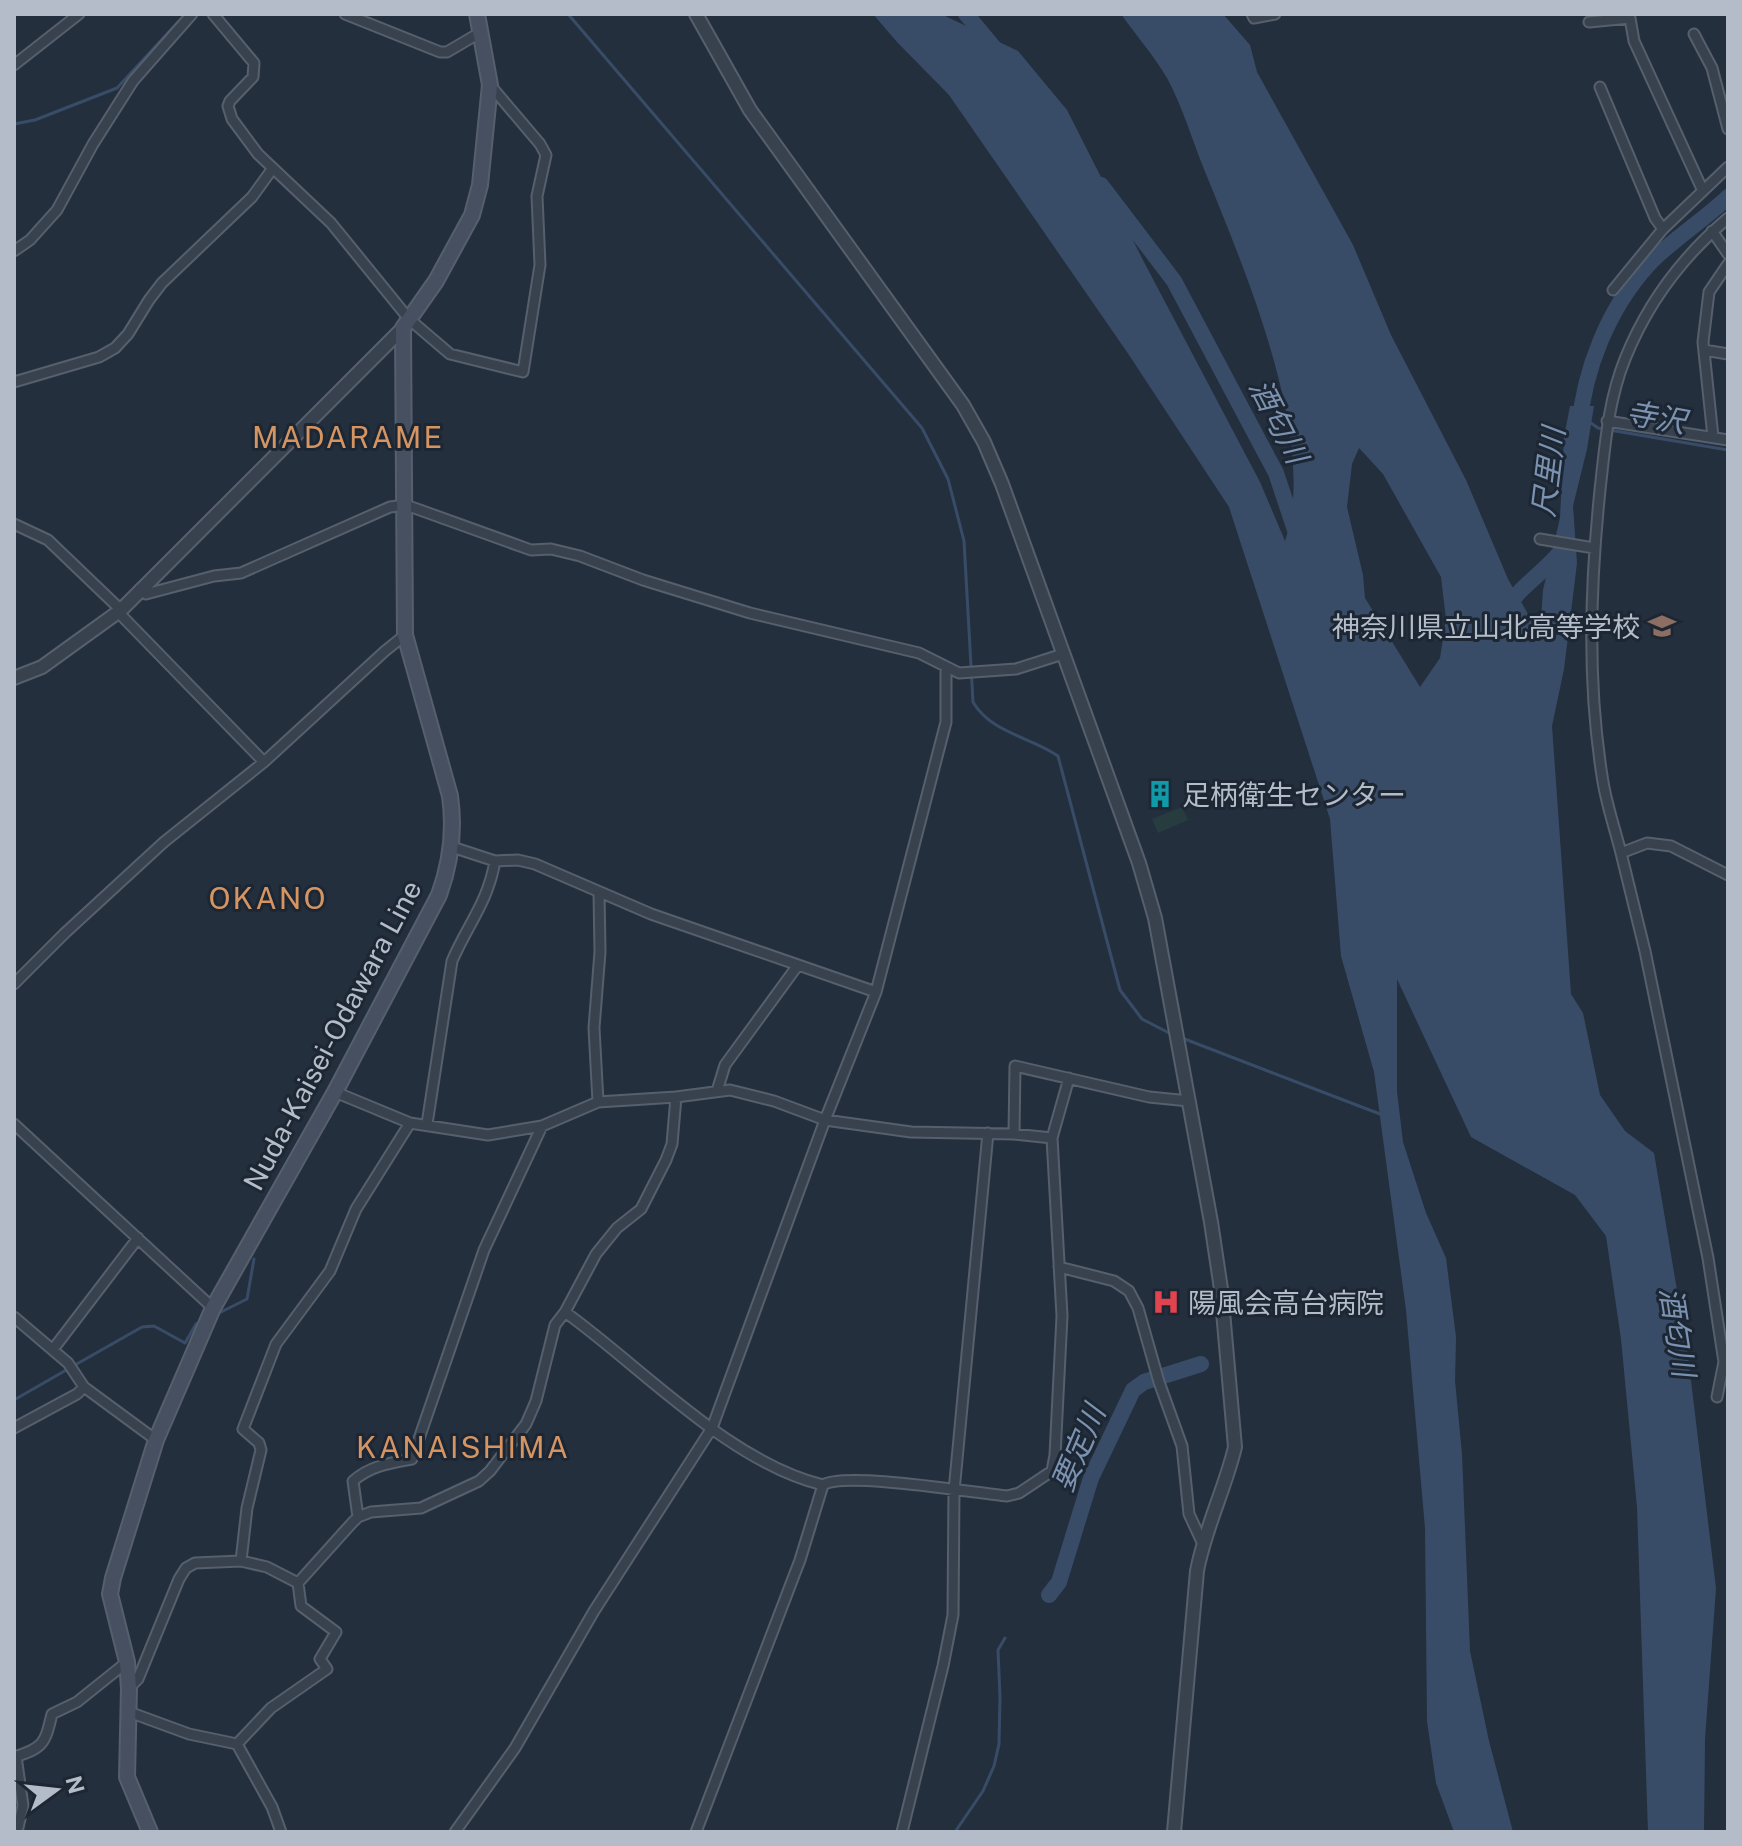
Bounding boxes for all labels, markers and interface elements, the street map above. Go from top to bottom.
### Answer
water label: 酒匂川 [1243,373,1317,472]
water label: 寺沢 [1623,394,1693,441]
district label: MADARAME [252,419,444,455]
water label: 尺里川 [1525,422,1572,519]
place label: 神奈川県立山北高等学校 [1332,610,1640,643]
school or university icon: 神奈川県立山北高等学校 [1647,611,1677,641]
place label: 足柄衛生センター [1182,778,1406,811]
building icon: 足柄衛生センター [1145,779,1175,809]
street label: Nuda-Kaisei-Odawara Line [236,874,428,1196]
district label: OKANO [209,880,327,916]
water label: 酒匂川 [1653,1285,1703,1382]
place label: 陽風会高台病院 [1188,1286,1384,1319]
hospital icon: 陽風会高台病院 [1151,1287,1181,1317]
water label: 要定川 [1044,1397,1113,1496]
district label: KANAISHIMA [356,1429,570,1465]
north arrow [16,1750,96,1830]
text: N [61,1773,90,1797]

